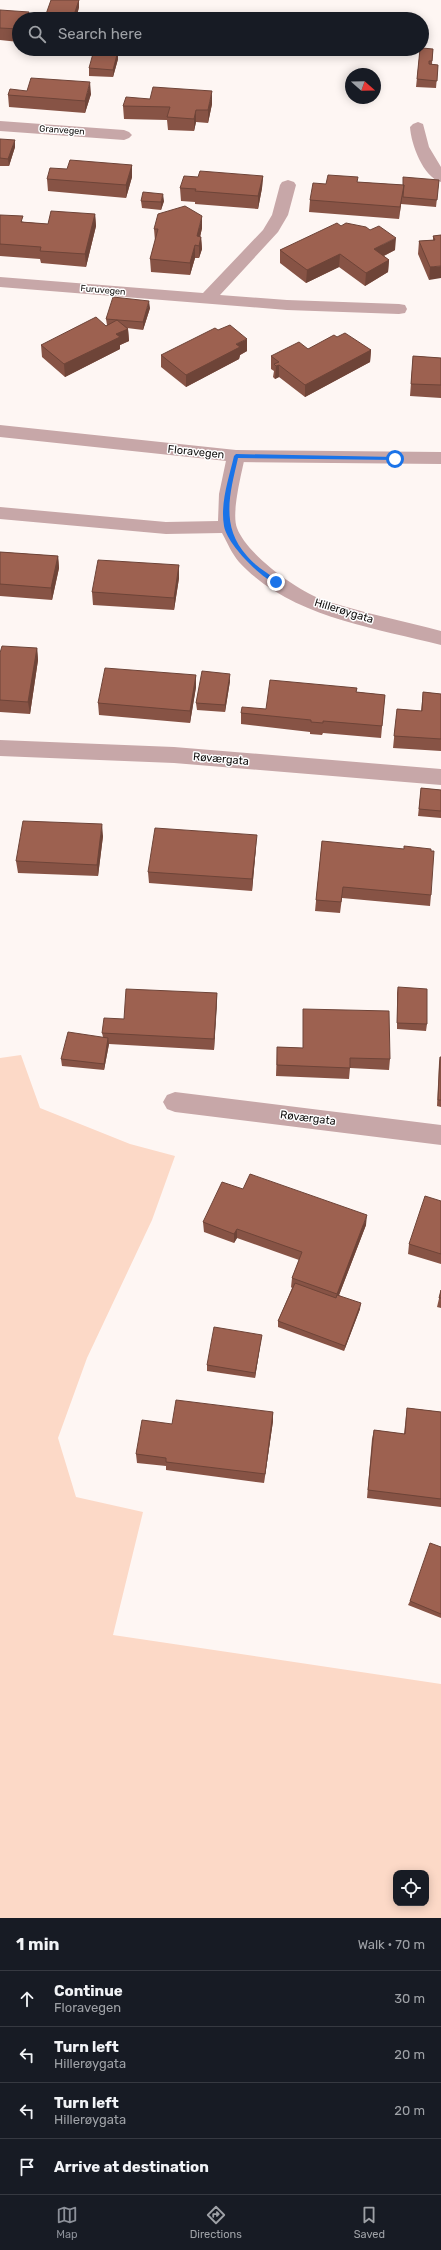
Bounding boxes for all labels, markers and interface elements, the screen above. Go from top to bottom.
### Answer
search box [12,12,429,56]
icon: search [26,23,48,45]
text: Search here [58,25,142,43]
north arrow [345,68,381,104]
street label: Granvegen [39,123,85,137]
street label: Furuvegen [80,283,126,297]
street label: Floravegen [167,443,225,461]
route start [386,450,404,468]
route end [267,573,285,591]
street label: Hillerøygata [313,596,375,626]
street label: Røværgata [193,750,249,768]
street label: Røværgata [279,1108,337,1128]
map controls [393,1870,429,1906]
button: locate [393,1870,429,1906]
text: 1 min [16,1934,59,1954]
text: Walk · 70 m [358,1937,425,1952]
text: Continue [54,1982,123,2000]
icon: ahead [16,1988,38,2010]
text: 30 m [394,1991,425,2006]
text: Floravegen [54,2000,121,2015]
text: Turn left [54,2038,119,2056]
icon: left [16,2044,38,2066]
text: 20 m [394,2047,425,2062]
text: Hillerøygata [54,2056,126,2071]
text: Turn left [54,2094,119,2112]
icon: left [16,2100,38,2122]
text: 20 m [394,2103,425,2118]
text: Hillerøygata [54,2112,126,2127]
icon: arrive [16,2156,38,2178]
text: Arrive at destination [54,2158,209,2176]
tab: Map [56,2204,78,2241]
tab: Directions [190,2204,242,2241]
tab: Saved [354,2204,385,2241]

